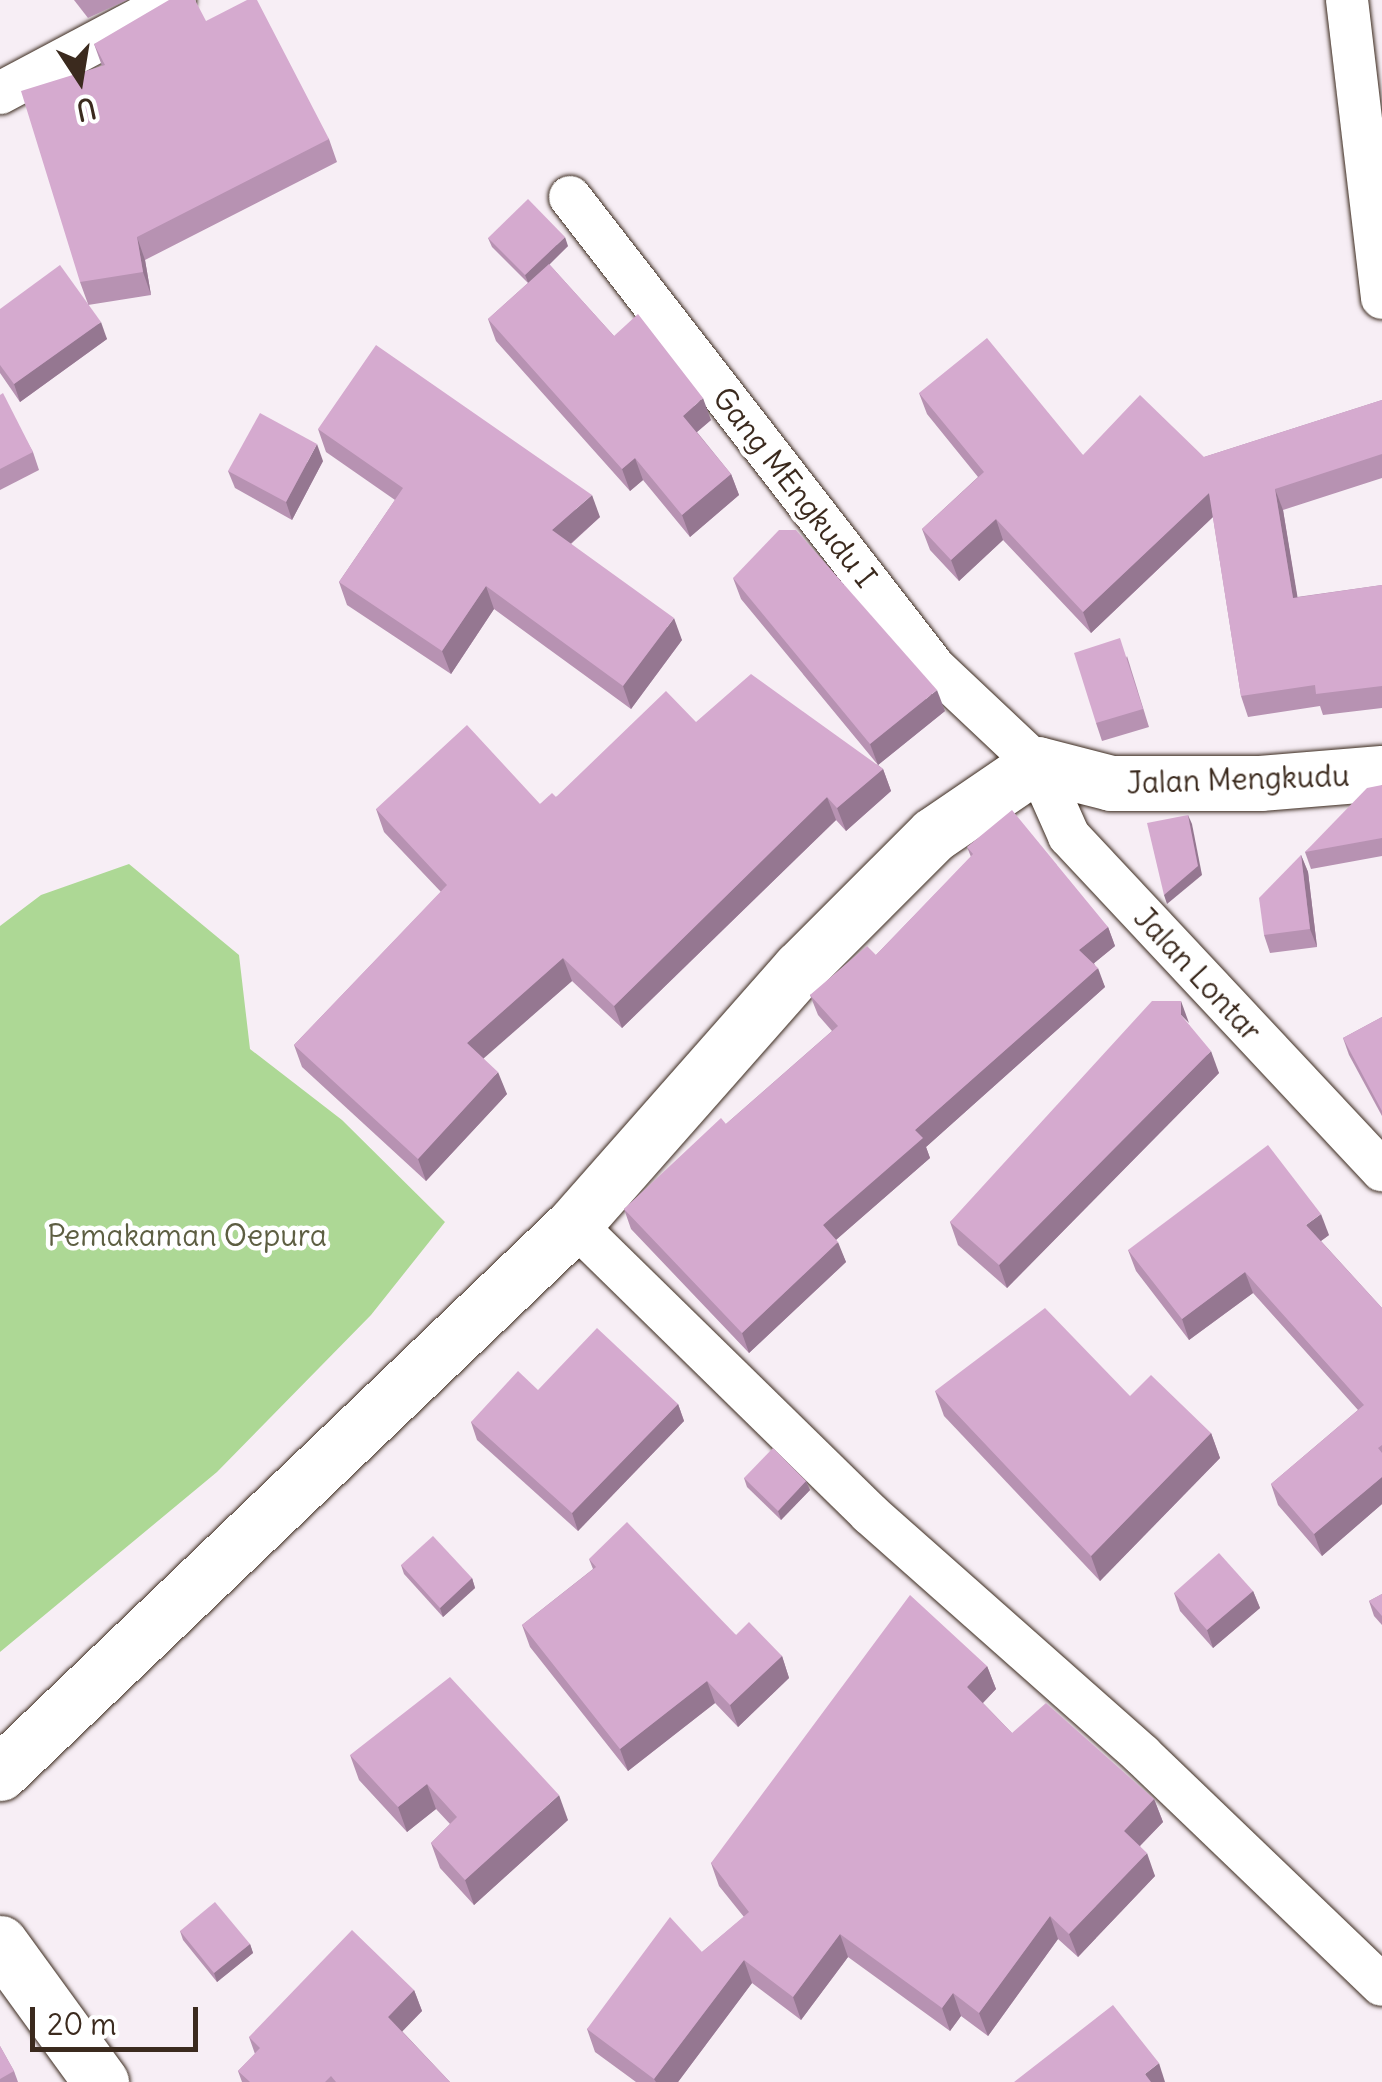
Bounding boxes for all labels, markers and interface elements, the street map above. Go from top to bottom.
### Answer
north arrow [30,30,130,130]
text: U [73,90,99,129]
street label: Gang MEngkudu I [706,380,884,594]
street label: Jalan Mengkudu [1126,757,1350,801]
street label: Jalan Lontar [1127,900,1269,1048]
park label: Pemakaman Oepura [47,1217,327,1253]
scale bar [35,1987,202,2049]
text: 20 m [47,2005,117,2043]

